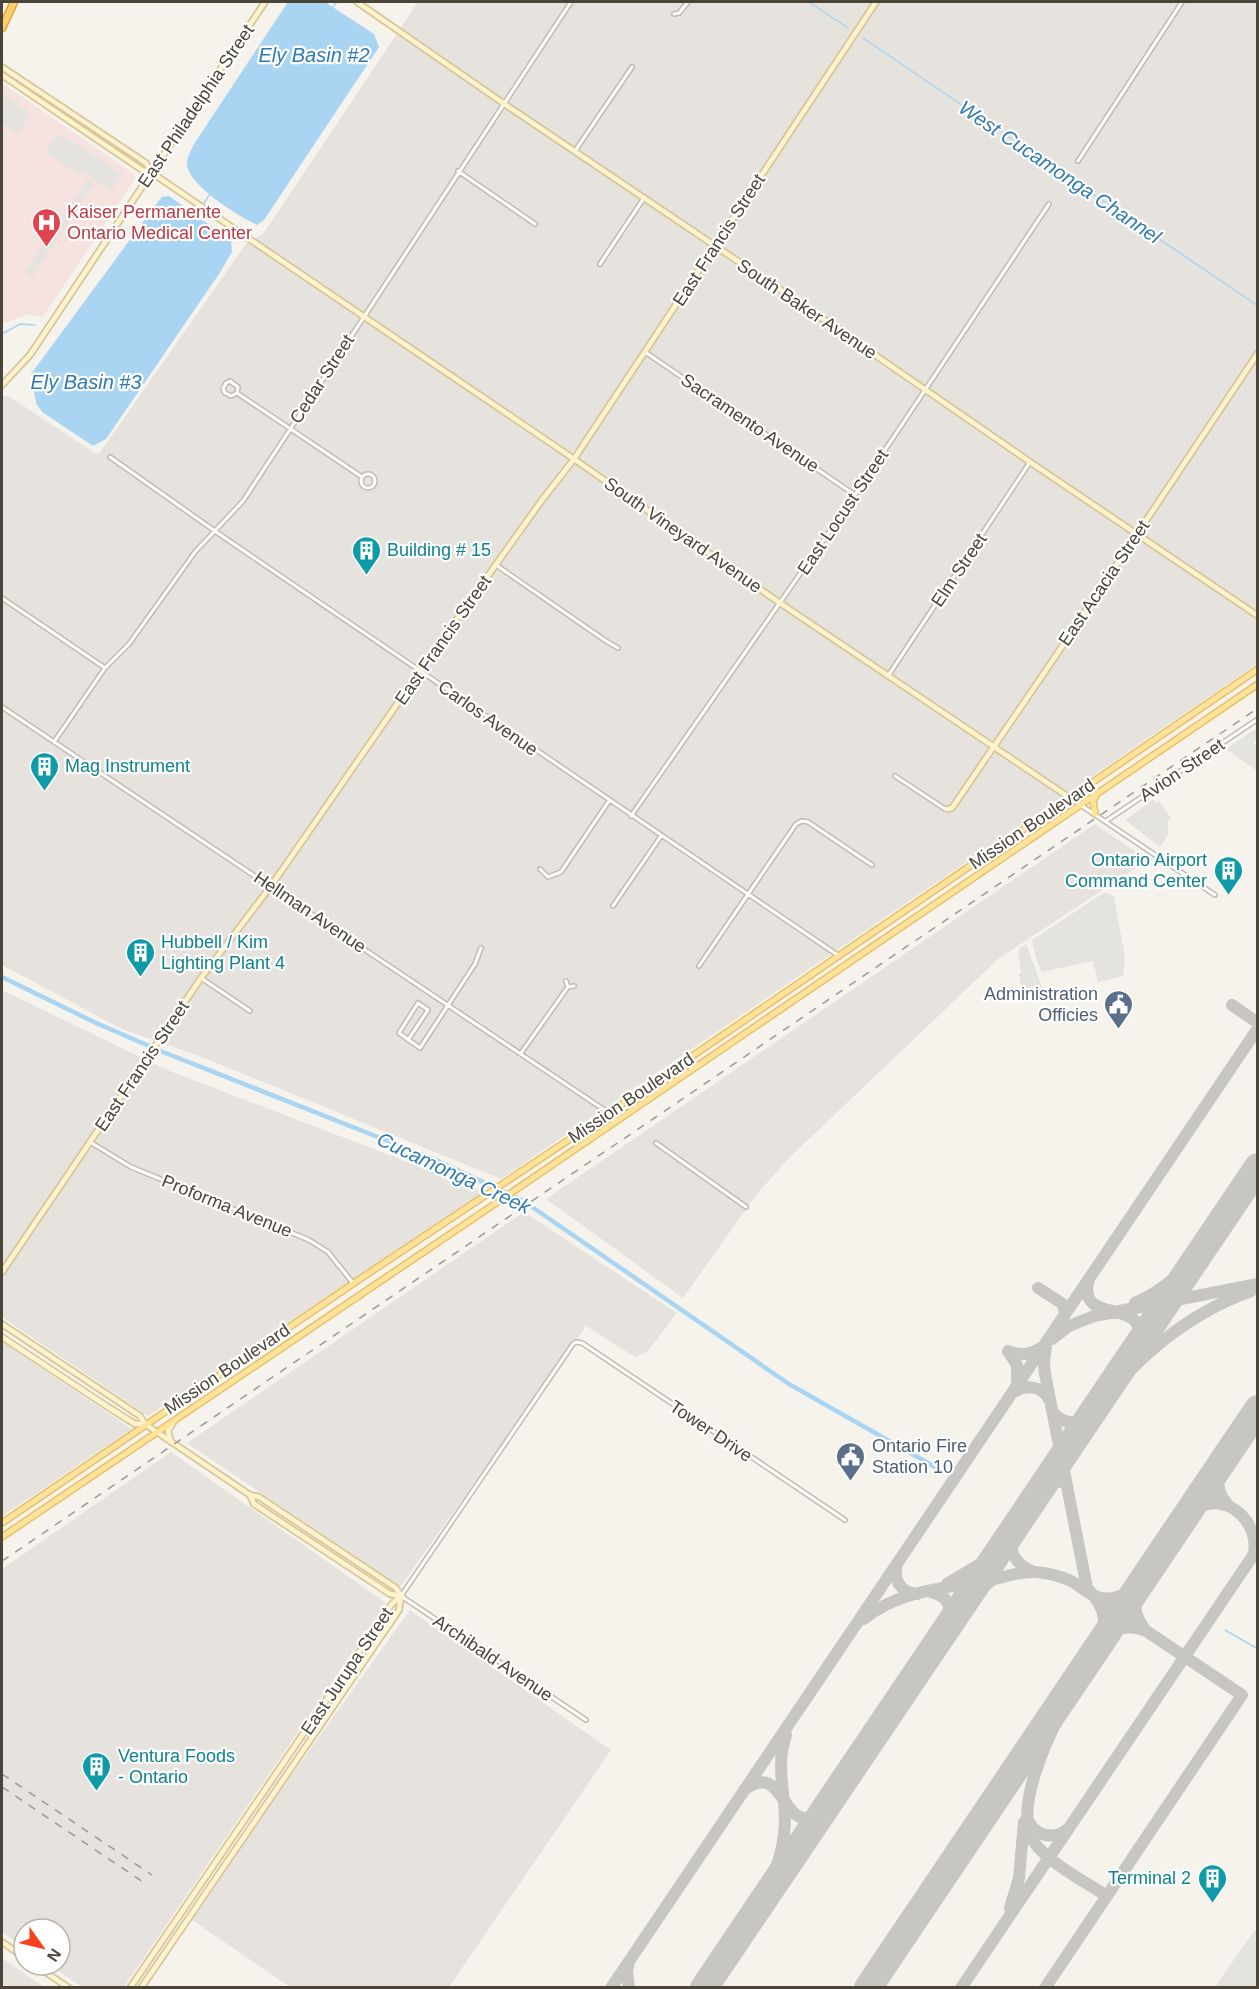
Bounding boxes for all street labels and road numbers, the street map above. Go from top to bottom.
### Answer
street label: East Philadelphia Street [134,21,258,191]
street label: East Francis Street [669,170,769,310]
street label: South Baker Avenue [734,255,880,363]
street label: Cedar Street [286,331,358,427]
street label: Sacramento Avenue [677,369,823,477]
street label: East Locust Street [794,445,892,579]
street label: South Vineyard Avenue [600,473,766,597]
street label: East Acacia Street [1055,516,1153,650]
street label: Elm Street [927,530,991,610]
street label: East Francis Street [391,572,495,708]
street label: Carlos Avenue [434,676,542,760]
street label: Avion Street [1136,734,1228,806]
street label: Mission Boulevard [965,775,1099,873]
street label: Hellman Avenue [250,867,370,957]
street label: East Francis Street [91,997,193,1135]
street label: Mission Boulevard [564,1049,698,1147]
street label: Proforma Avenue [159,1171,295,1241]
street label: Mission Boulevard [160,1320,294,1418]
street label: Tower Drive [666,1396,756,1466]
street label: East Jurupa Street [297,1604,397,1738]
street label: Archibald Avenue [429,1611,557,1705]

